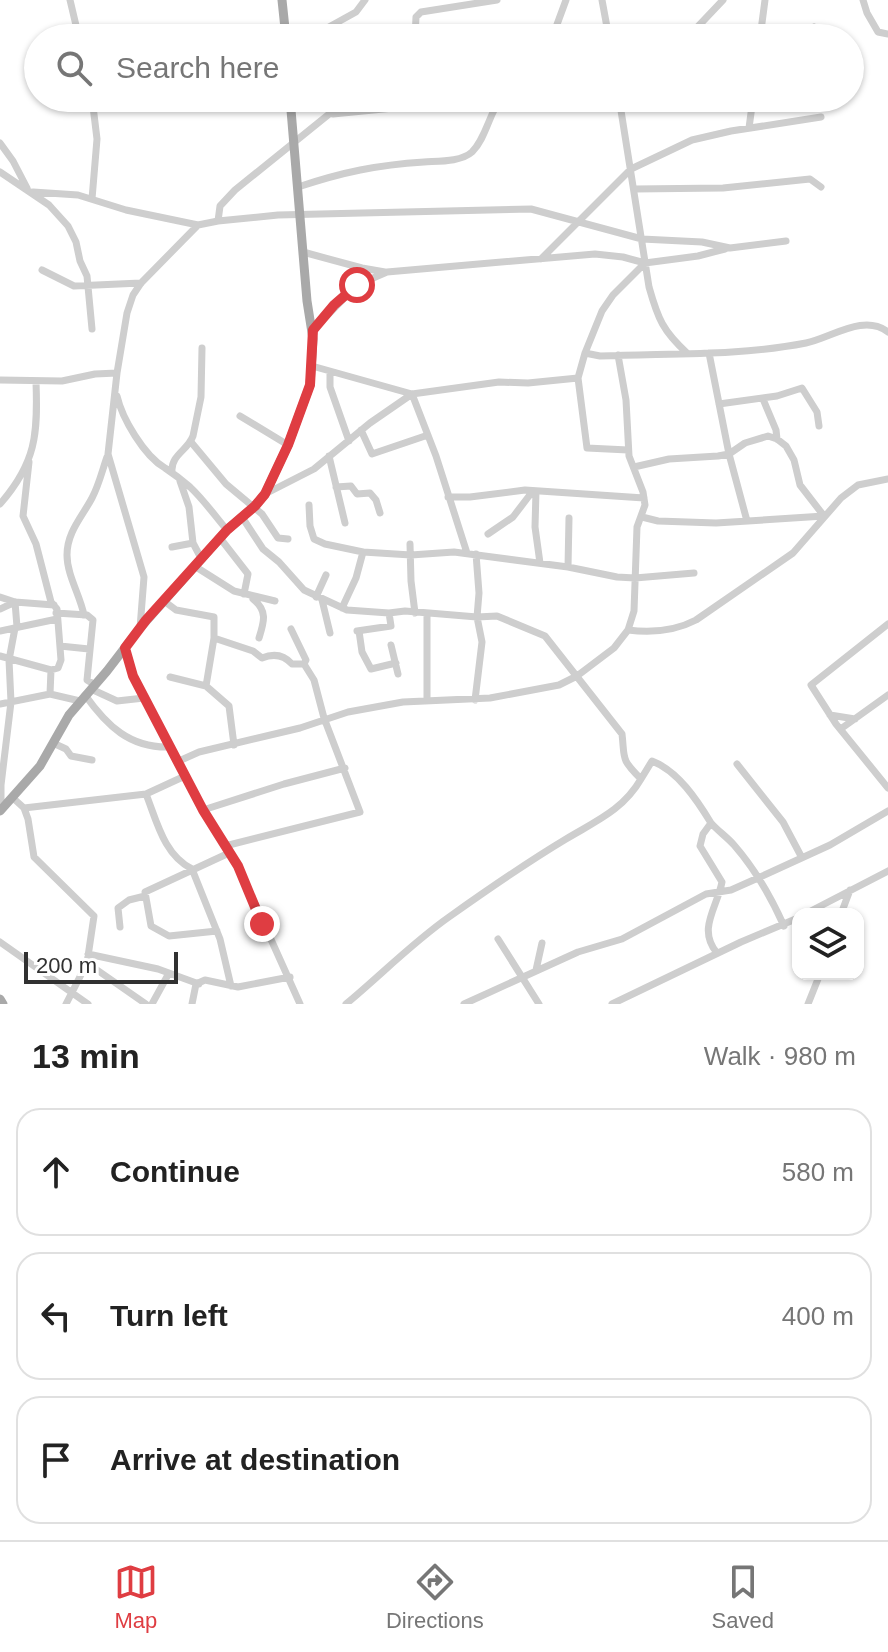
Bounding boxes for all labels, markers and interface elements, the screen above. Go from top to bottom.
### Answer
search box [24,24,864,112]
icon: search [52,46,96,90]
text: Search here [116,51,279,84]
route start [339,267,375,303]
route end [244,906,280,942]
map controls [792,908,864,980]
button: layers [792,908,864,980]
scale bar [24,948,178,984]
text: 200 m [36,953,97,978]
text: 13 min [32,1037,140,1075]
text: Walk · 980 m [704,1041,856,1071]
icon: ahead [34,1150,78,1194]
text: Continue [110,1155,240,1188]
text: 580 m [782,1157,854,1187]
icon: left [34,1294,78,1338]
text: Turn left [110,1299,228,1332]
text: 400 m [782,1301,854,1331]
icon: arrive [34,1438,78,1482]
text: Arrive at destination [110,1443,400,1476]
tab: Map [114,1560,158,1634]
tab: Directions [386,1560,484,1634]
tab: Saved [712,1560,774,1634]

